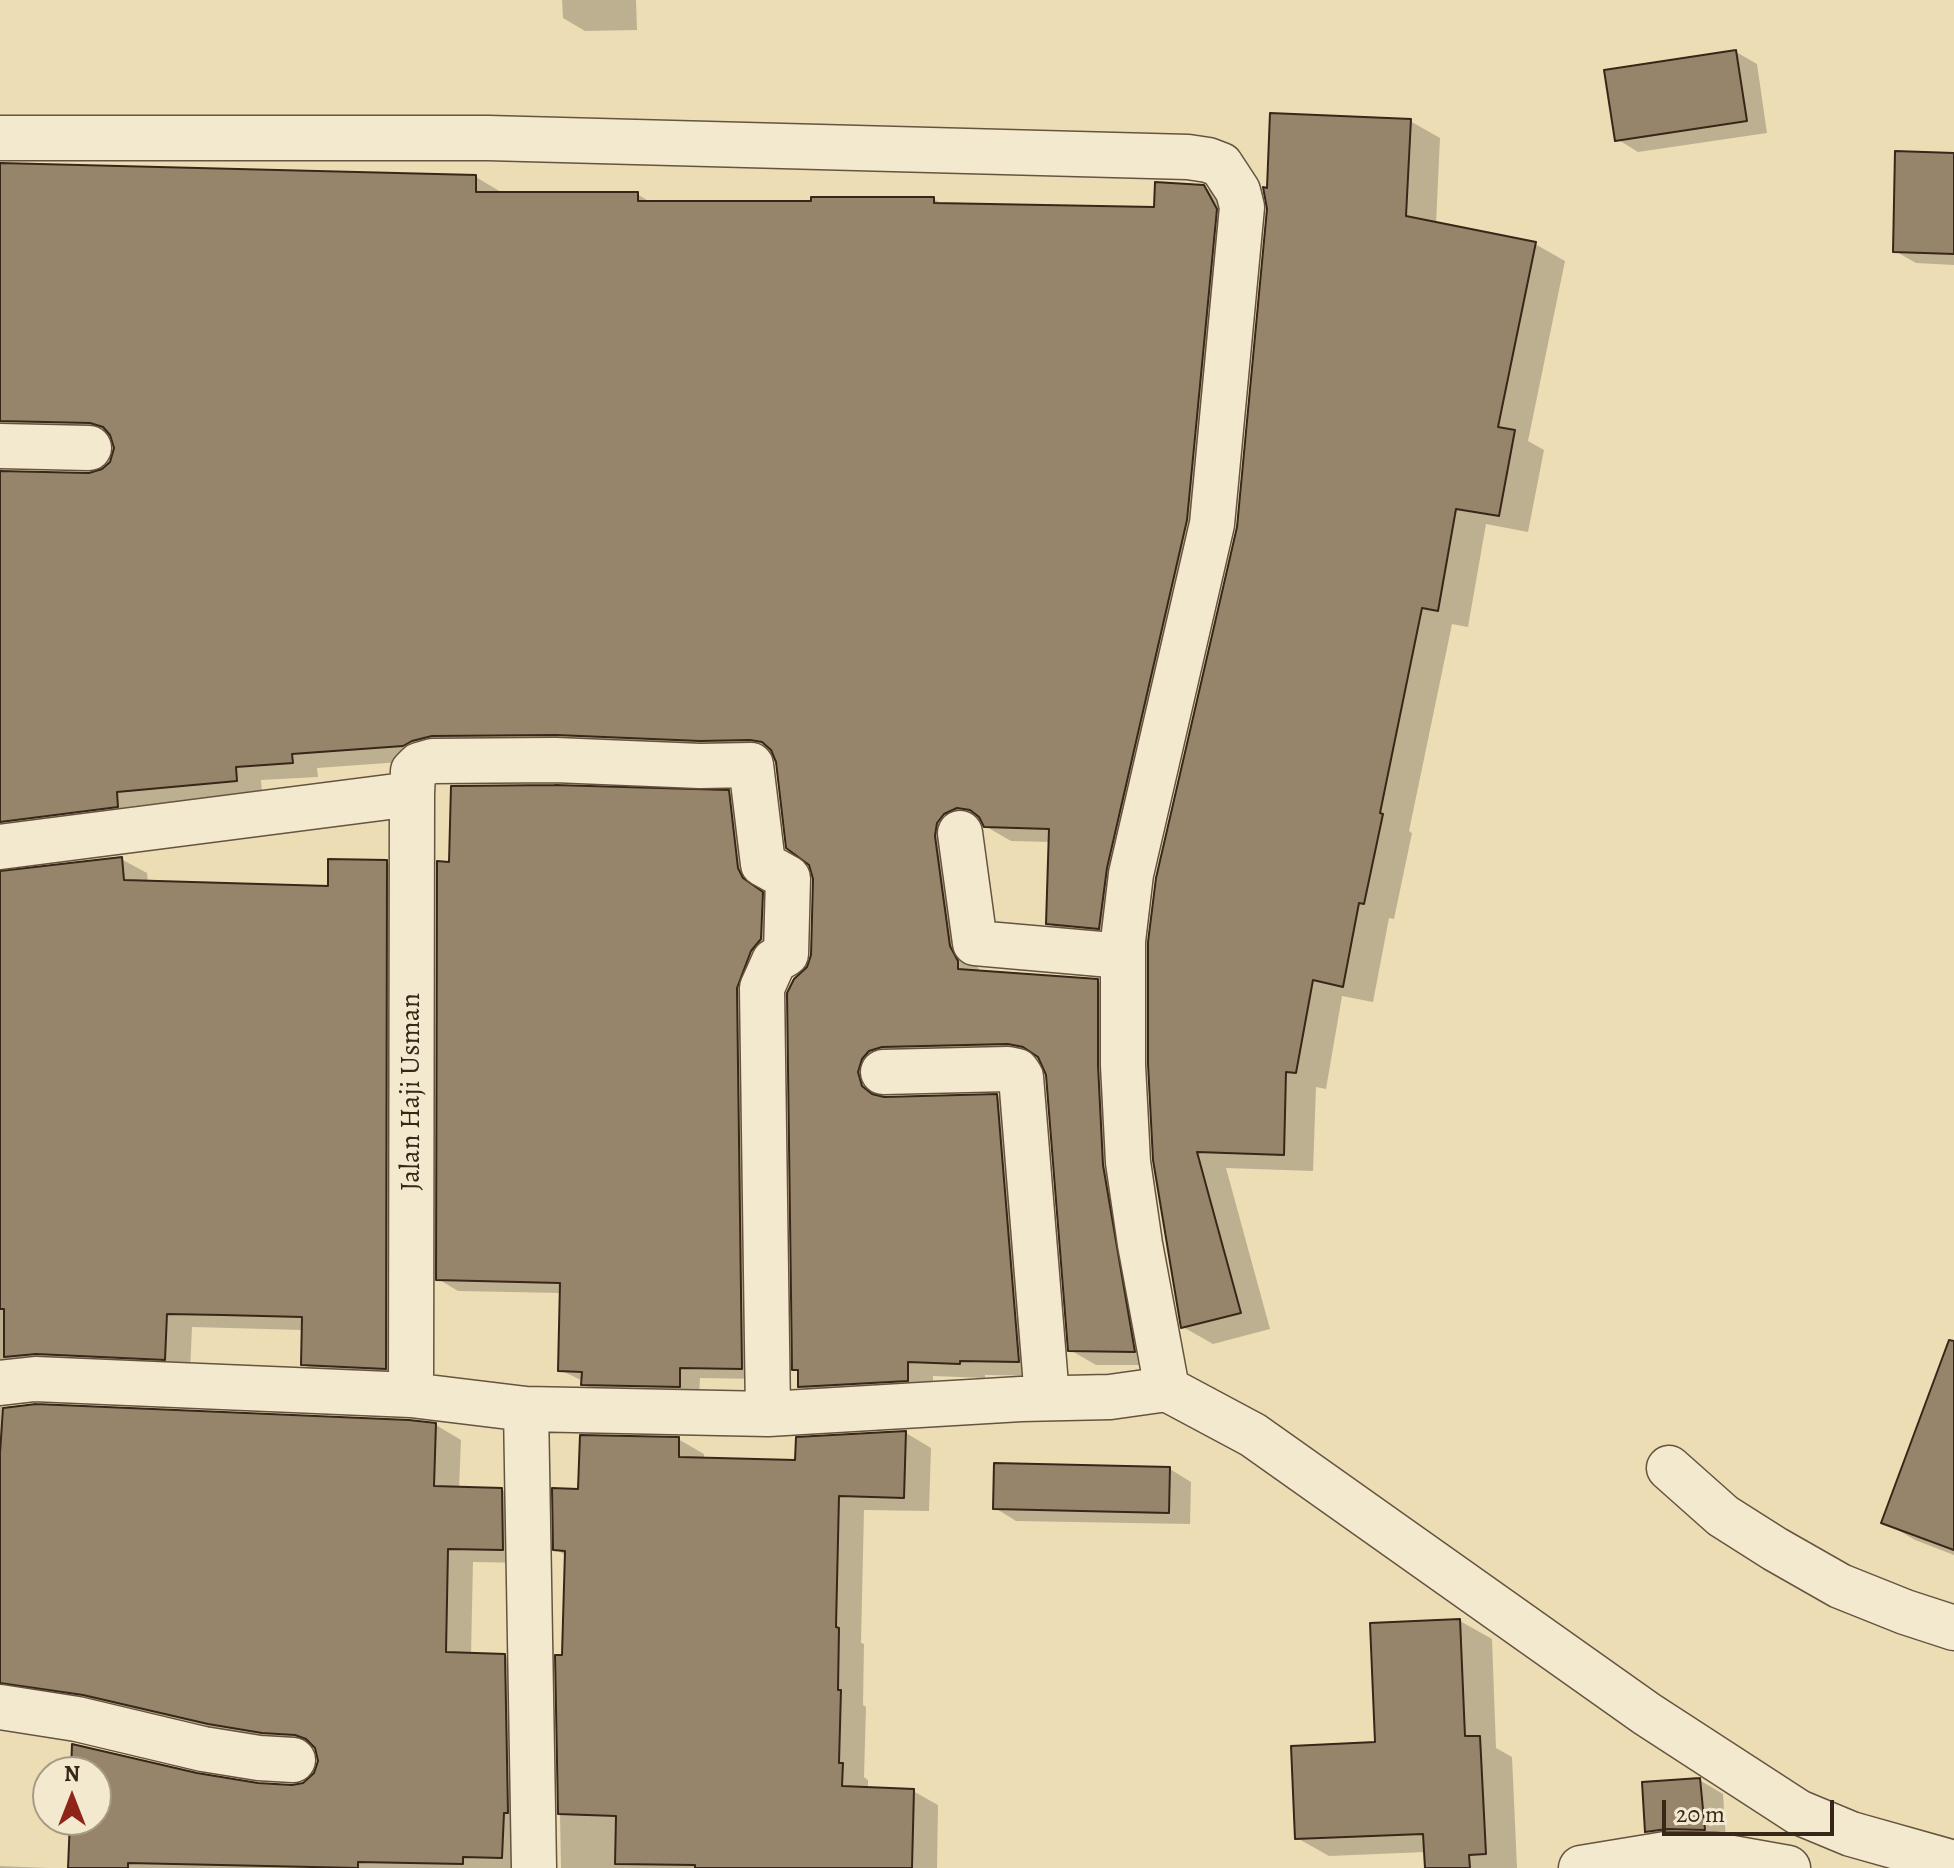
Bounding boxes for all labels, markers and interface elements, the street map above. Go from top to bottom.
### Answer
street label: Jalan Haji Usman [395,993,429,1191]
north arrow [32,1756,112,1836]
text: N [64,1759,80,1789]
scale bar [1666,1784,1838,1834]
text: 20 m [1676,1798,1725,1830]

